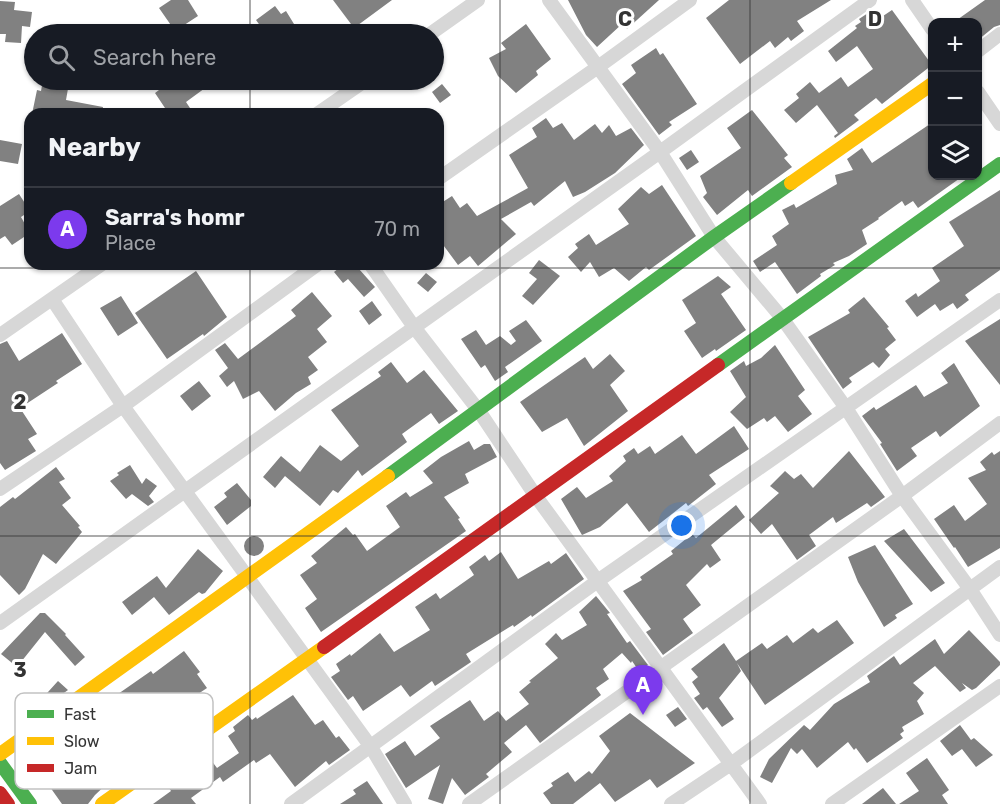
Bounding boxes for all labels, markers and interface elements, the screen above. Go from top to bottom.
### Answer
text: C [618,7,632,31]
text: D [868,7,882,31]
map controls [928,18,982,180]
button: + [928,18,982,72]
search box [24,24,444,90]
icon: search [45,41,78,74]
text: Search here [93,44,216,71]
button: − [928,72,982,126]
button: layers [928,126,982,180]
text: Nearby [48,132,141,163]
text: Sarra's homr [105,204,245,231]
text: A [60,217,75,241]
text: 70 m [374,217,420,241]
text: Place [105,231,156,255]
text: 2 [14,390,27,414]
your location [667,511,696,540]
text: 3 [13,658,27,682]
pin: A [624,666,662,715]
legend [15,693,213,789]
text: Fast [64,705,96,724]
text: Slow [64,732,100,751]
text: Jam [64,759,97,778]

